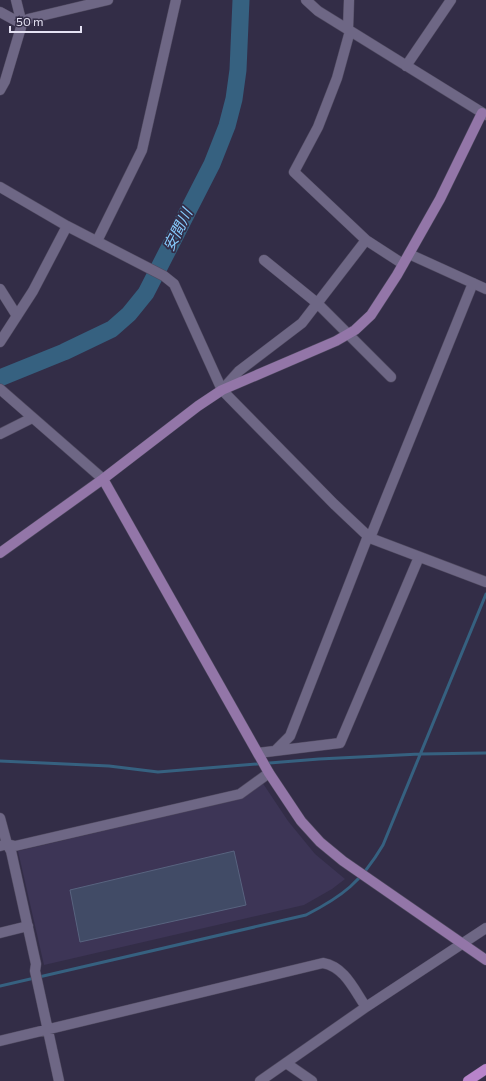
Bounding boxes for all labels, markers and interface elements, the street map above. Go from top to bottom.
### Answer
scale bar [10,8,81,34]
text: 50 m [16,14,44,28]
water label: 安間川 [159,204,196,254]

